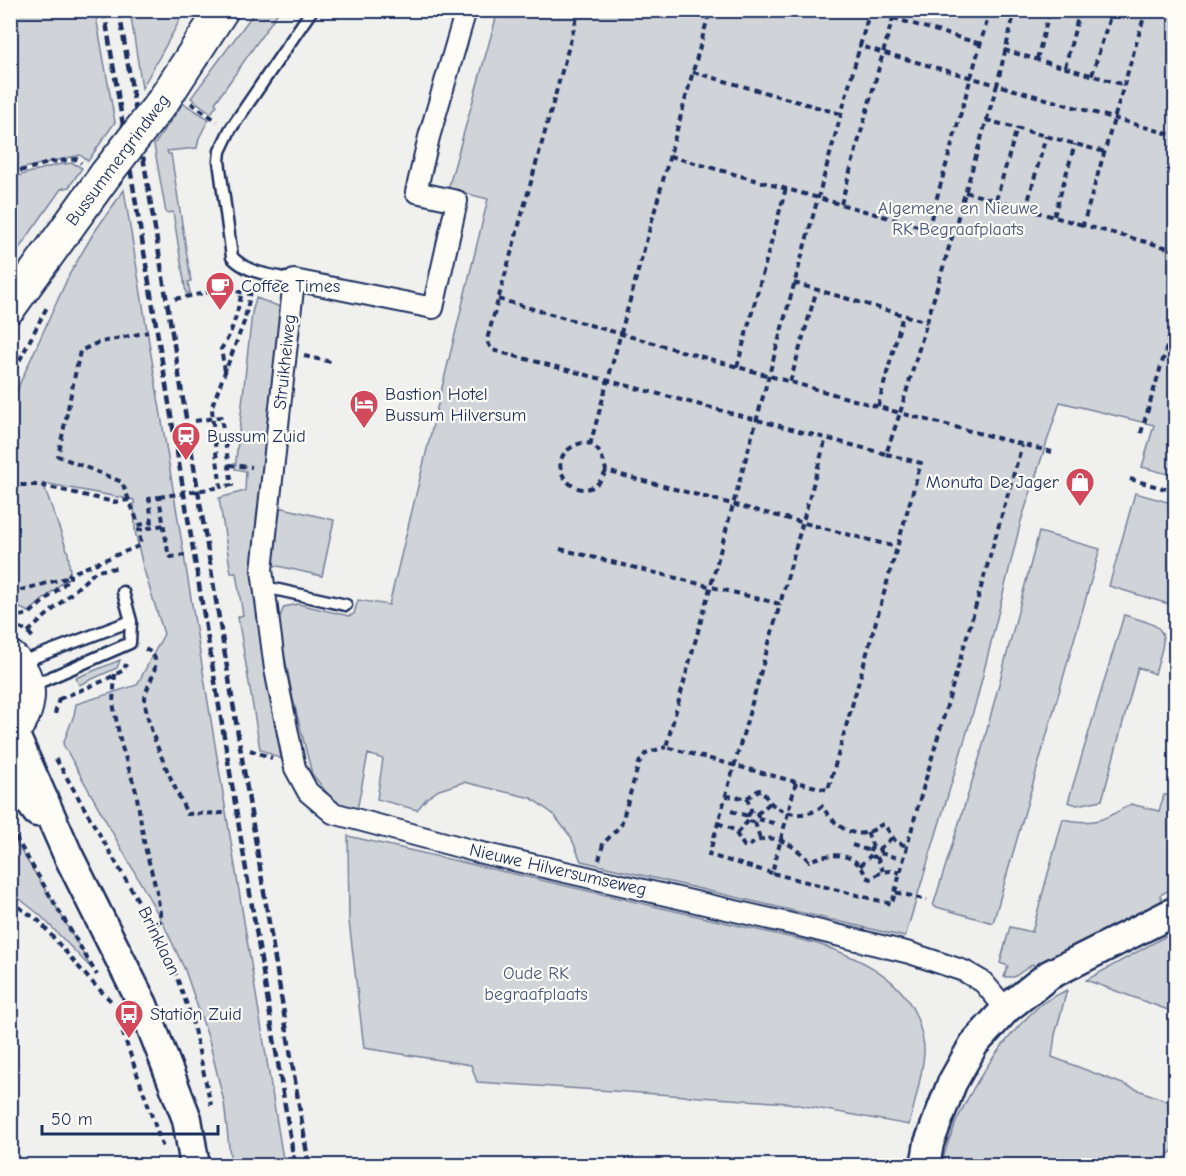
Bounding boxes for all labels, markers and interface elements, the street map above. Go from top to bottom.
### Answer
street label: Bussummergrindweg [62,90,174,230]
park label: Algemene en Nieuwe RK Begraafplaats [878,198,1038,240]
cafe icon: Coffee Times [204,270,236,312]
place label: Coffee Times [241,276,340,297]
street label: Struikheiweg [270,313,300,411]
place label: Bastion Hotel Bussum Hilversum [385,384,526,426]
hotel icon: Bastion Hotel Bussum Hilversum [348,388,380,430]
station icon: Bussum Zuid [170,420,202,462]
place label: Bussum Zuid [207,426,306,447]
shop icon: Monuta De Jager [1064,466,1096,508]
place label: Monuta De Jager [926,472,1060,493]
street label: Nieuwe Hilversumseweg [467,839,649,901]
street label: Brinklaan [133,903,185,979]
park label: Oude RK begraafplaats [484,963,588,1005]
bus stop icon: Station Zuid [113,998,145,1040]
place label: Station Zuid [150,1004,242,1025]
scale bar [42,1098,218,1136]
text: 50 m [51,1109,93,1130]

